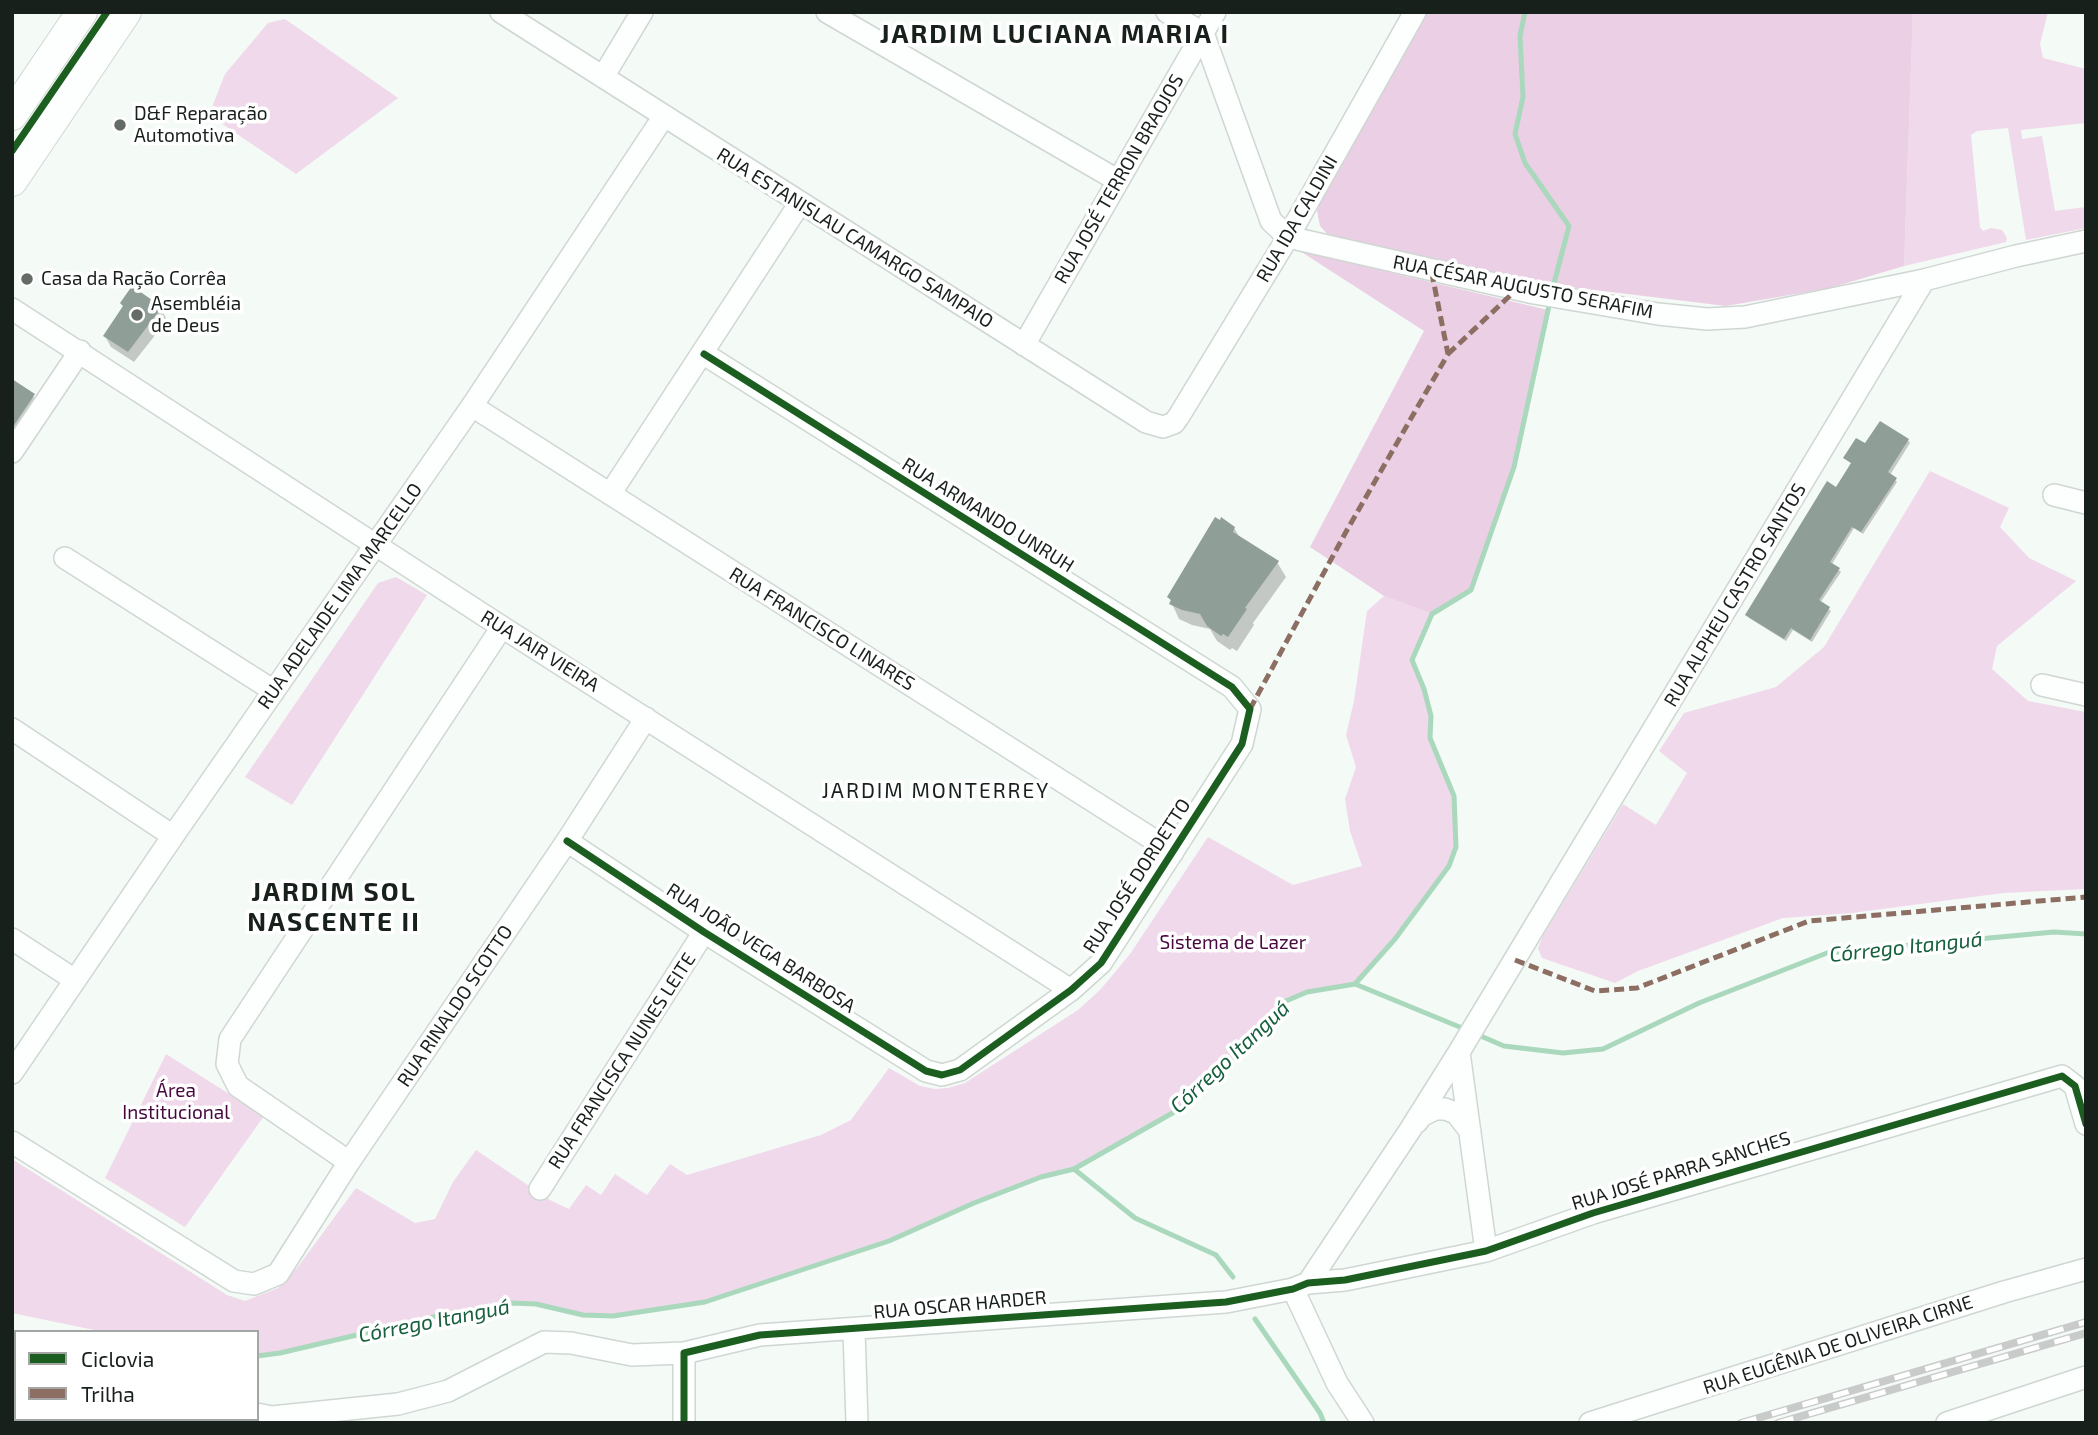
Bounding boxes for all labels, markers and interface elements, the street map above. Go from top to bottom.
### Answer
district label: JARDIM LUCIANA MARIA I [883,18,1227,50]
street label: RUA JOSÉ TERRON BRAOJOS [1050,70,1188,288]
place label: D&F Reparação Automotiva [134,103,268,147]
marker: D&F Reparação Automotiva [112,117,128,133]
street label: RUA ESTANISLAU CAMARGO SAMPAIO [713,143,997,333]
street label: RUA IDA CALDINI [1252,152,1342,286]
street label: RUA CÉSAR AUGUSTO SERAFIM [1391,251,1655,323]
place label: Casa da Ração Corrêa [41,268,226,290]
marker: Casa da Ração Corrêa [19,271,35,287]
place label: Asembléia de Deus [151,293,241,337]
marker: Asembléia de Deus [129,307,145,323]
street label: RUA ARMANDO UNRUH [898,453,1078,577]
street label: RUA ADELAIDE LIMA MARCELLO [253,479,427,713]
street label: RUA ALPHEU CASTRO SANTOS [1659,479,1811,711]
street label: RUA FRANCISCO LINARES [725,562,919,696]
street label: RUA JAIR VIEIRA [477,605,603,697]
district label: JARDIM MONTERREY [824,778,1048,804]
street label: RUA JOSÉ DORDETTO [1078,794,1196,958]
district label: JARDIM SOL NASCENTE II [249,876,419,938]
street label: RUA JOÃO VEGA BARBOSA [662,878,860,1018]
street label: RUA RINALDO SCOTTO [392,921,518,1091]
water label: Córrego Itanguá [1828,926,1984,968]
park label: Sistema de Lazer [1160,932,1306,954]
street label: RUA FRANCISCA NUNES LEITE [544,949,700,1173]
water label: Córrego Itanguá [1165,995,1295,1119]
park label: Área Institucional [122,1080,230,1124]
street label: RUA JOSÉ PARRA SANCHES [1569,1127,1793,1215]
street label: RUA OSCAR HARDER [873,1286,1047,1324]
street label: RUA EUGÊNIA DE OLIVEIRA CIRNE [1700,1291,1976,1399]
water label: Córrego Itanguá [356,1294,512,1348]
legend [14,1330,259,1421]
text: Ciclovia [81,1346,154,1371]
text: Trilha [81,1381,135,1406]

